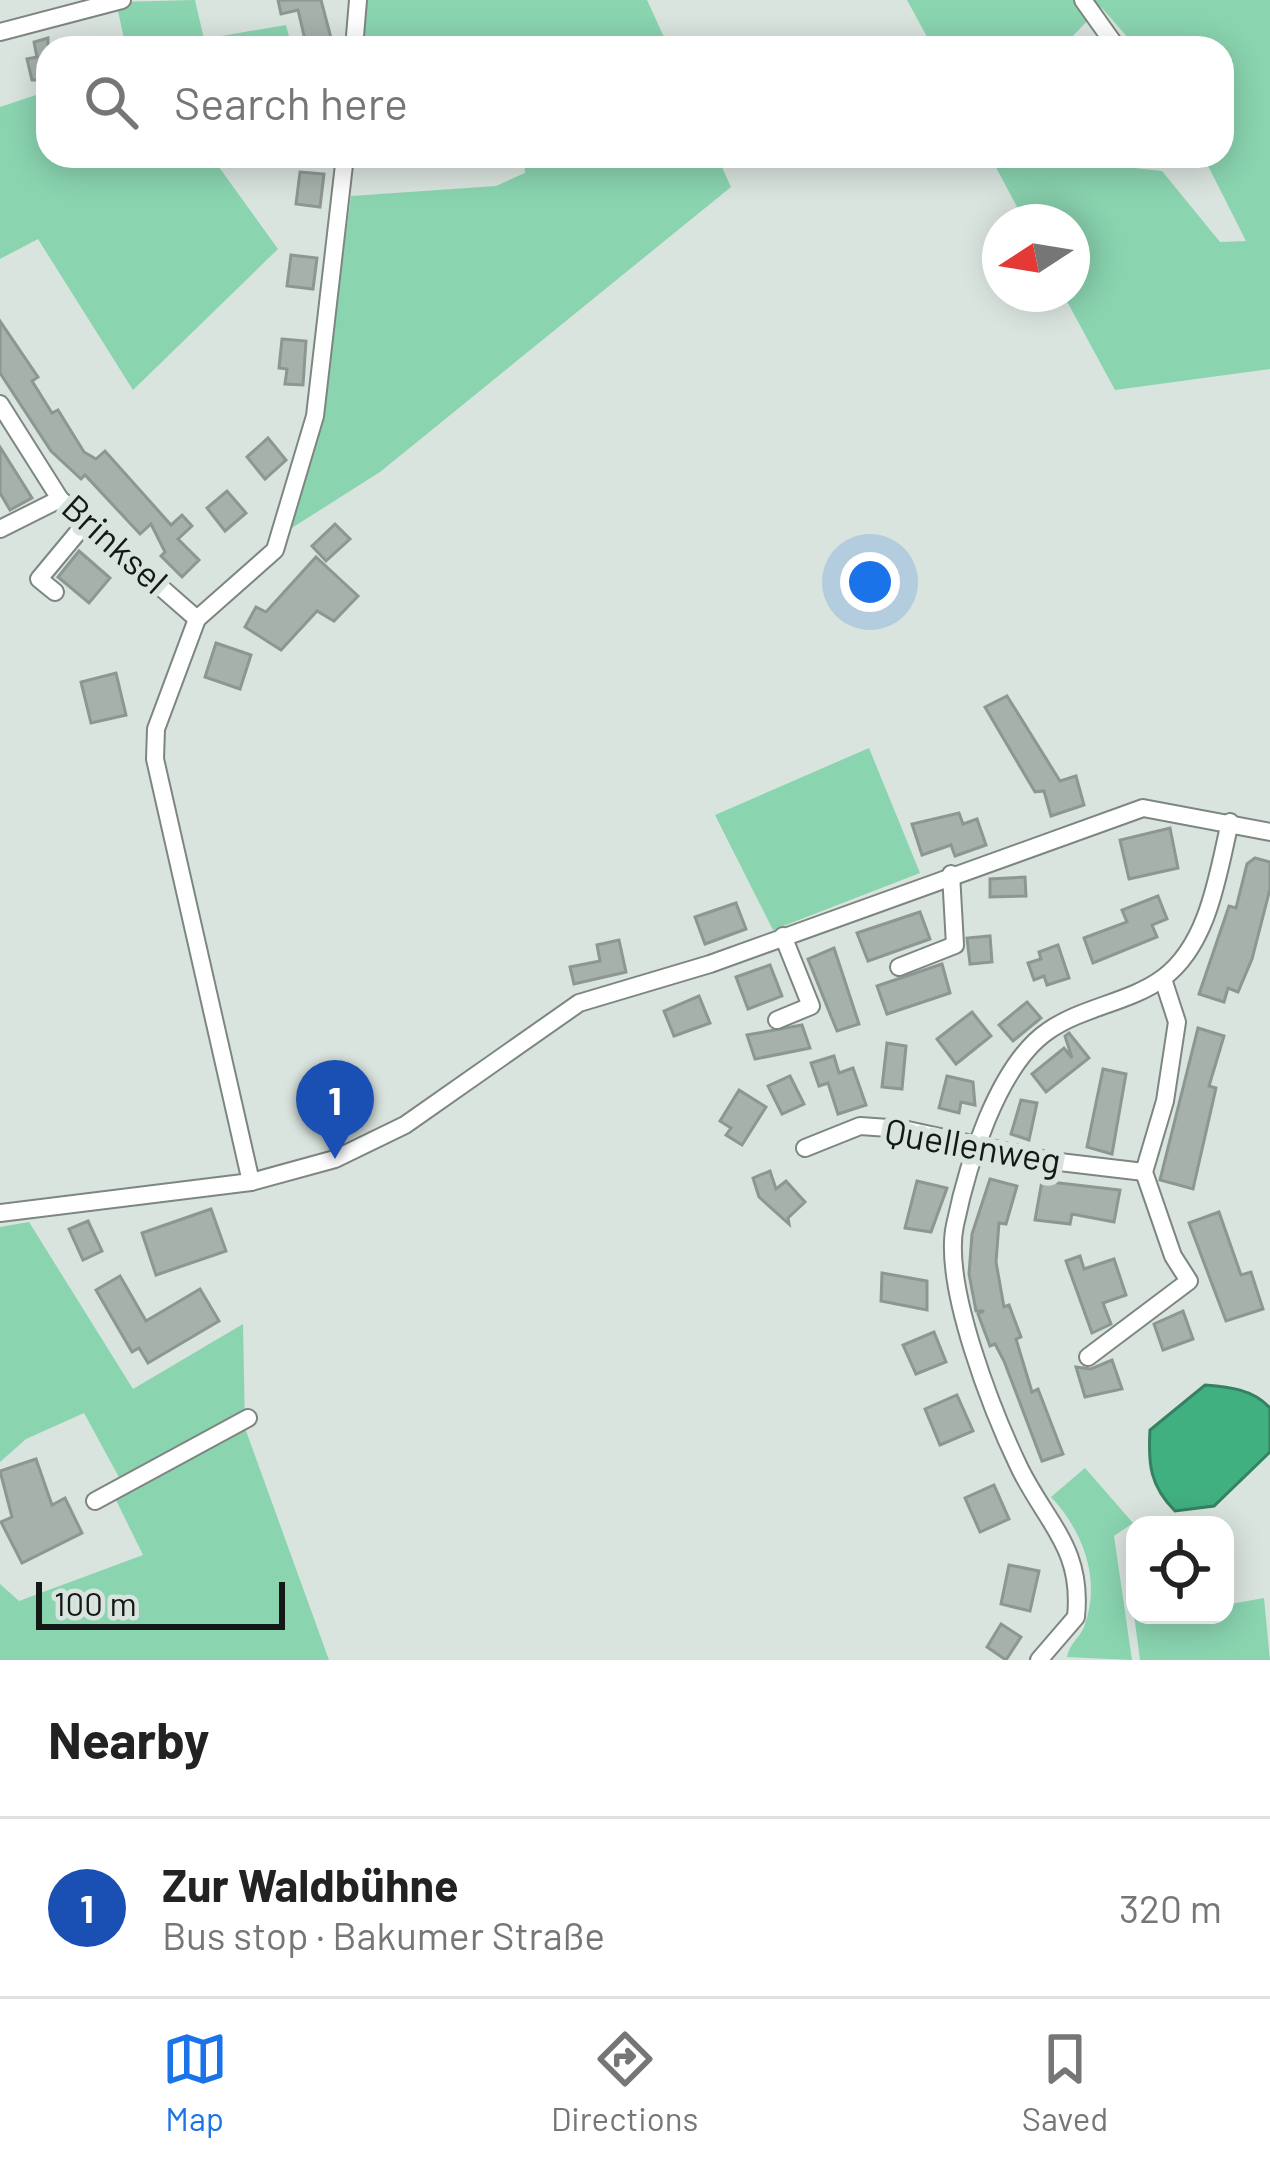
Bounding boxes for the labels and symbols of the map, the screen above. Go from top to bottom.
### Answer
north arrow [982,204,1090,312]
street label: Brinksel [54,484,178,601]
your location [840,552,900,612]
pin: 1 [296,1060,374,1159]
street label: Quellenweg [882,1108,1065,1181]
scale bar [36,1576,285,1629]

